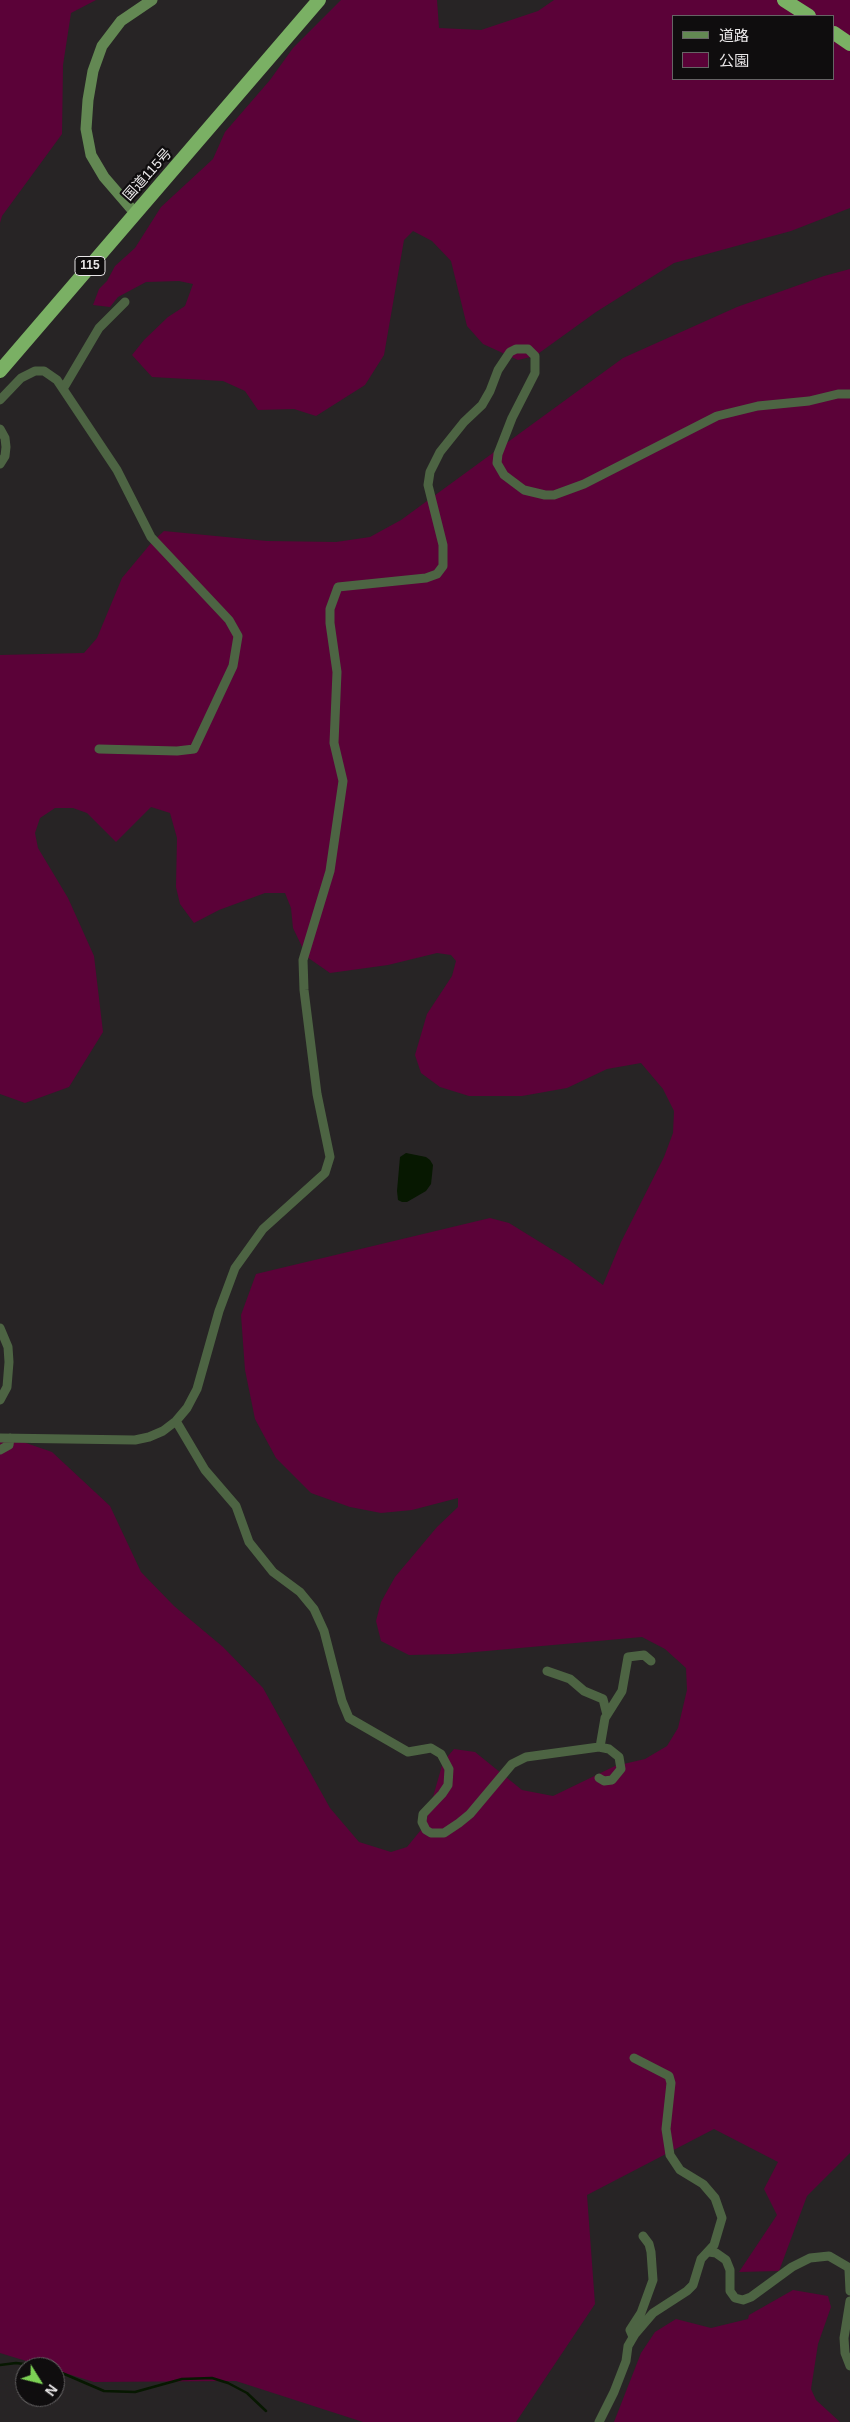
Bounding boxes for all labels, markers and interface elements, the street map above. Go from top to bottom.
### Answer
legend [672,15,835,80]
text: 道路 [719,27,749,44]
text: 公園 [719,52,749,69]
street label: 国道115号 [120,145,176,205]
road number: 115 [75,256,105,276]
north arrow [15,2357,65,2407]
text: N [42,2381,61,2399]

